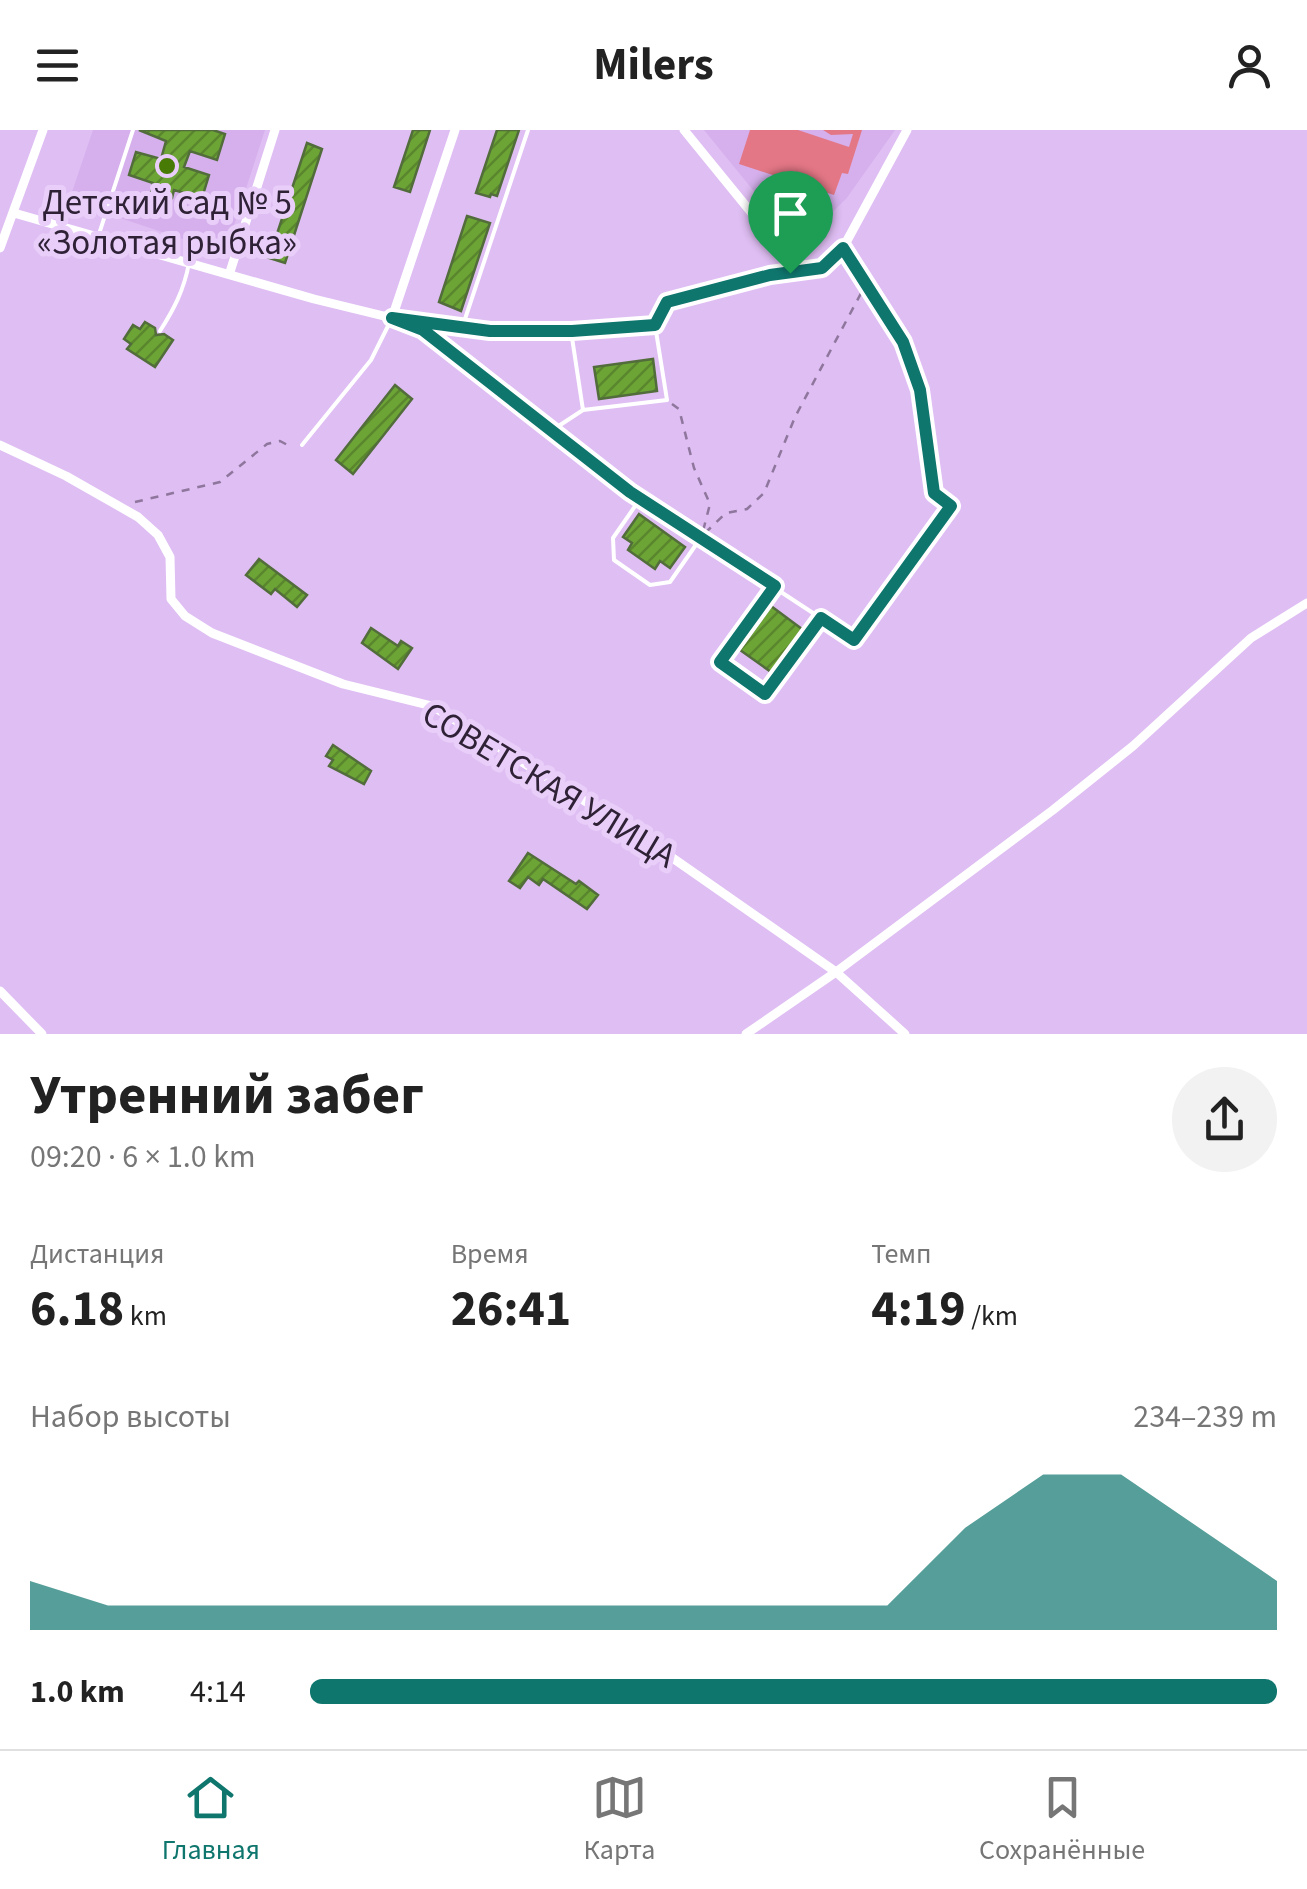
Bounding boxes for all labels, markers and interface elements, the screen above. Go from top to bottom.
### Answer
text: Milers [593,33,714,97]
icon: menu [30,38,85,93]
icon: person [1222,38,1277,93]
marker: Детский сад № 5 «Золотая рыбка» [156,155,178,177]
pin [748,171,833,274]
place label: Детский сад № 5 «Золотая рыбка» [37,178,297,268]
icon: arrive [763,186,818,241]
street label: СОВЕТСКАЯ УЛИЦА [413,689,685,881]
text: Утренний забег [30,1057,424,1135]
button: share [1172,1067,1277,1172]
text: 09:20 · 6 × 1.0 km [30,1134,256,1180]
text: Дистанция [30,1234,164,1274]
text: Время [451,1234,529,1274]
text: Темп [871,1234,932,1274]
text: 6.18 [30,1274,124,1345]
text: 26:41 [451,1274,571,1345]
text: 4:19 [871,1274,966,1345]
text: km [124,1296,167,1336]
text: /km [966,1296,1018,1336]
text: Набор высоты [30,1394,231,1440]
text: 234–239 m [1133,1394,1277,1440]
text: 1.0 km [30,1669,125,1715]
text: 4:14 [190,1669,246,1715]
tab: Главная [162,1770,260,1870]
tab: Карта [584,1770,655,1870]
tab: Сохранённые [979,1770,1145,1870]

